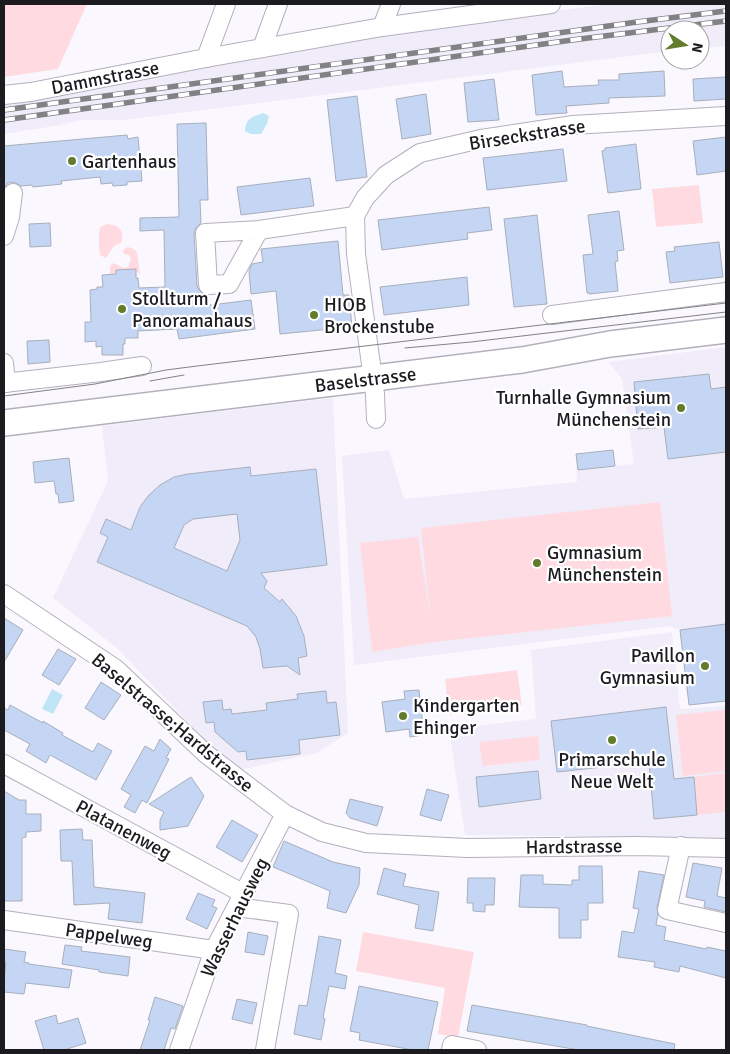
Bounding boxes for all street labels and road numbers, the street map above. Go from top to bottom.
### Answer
street label: Dammstrasse [49,56,161,100]
street label: Birseckstrasse [467,114,587,156]
street label: Baselstrasse [313,362,418,398]
street label: Baselstrasse;Hardstrasse [86,648,258,798]
street label: Platanenweg [72,795,176,865]
street label: Hardstrasse [525,834,623,860]
street label: Wasserhausweg [196,854,274,981]
street label: Pappelweg [64,918,154,954]

